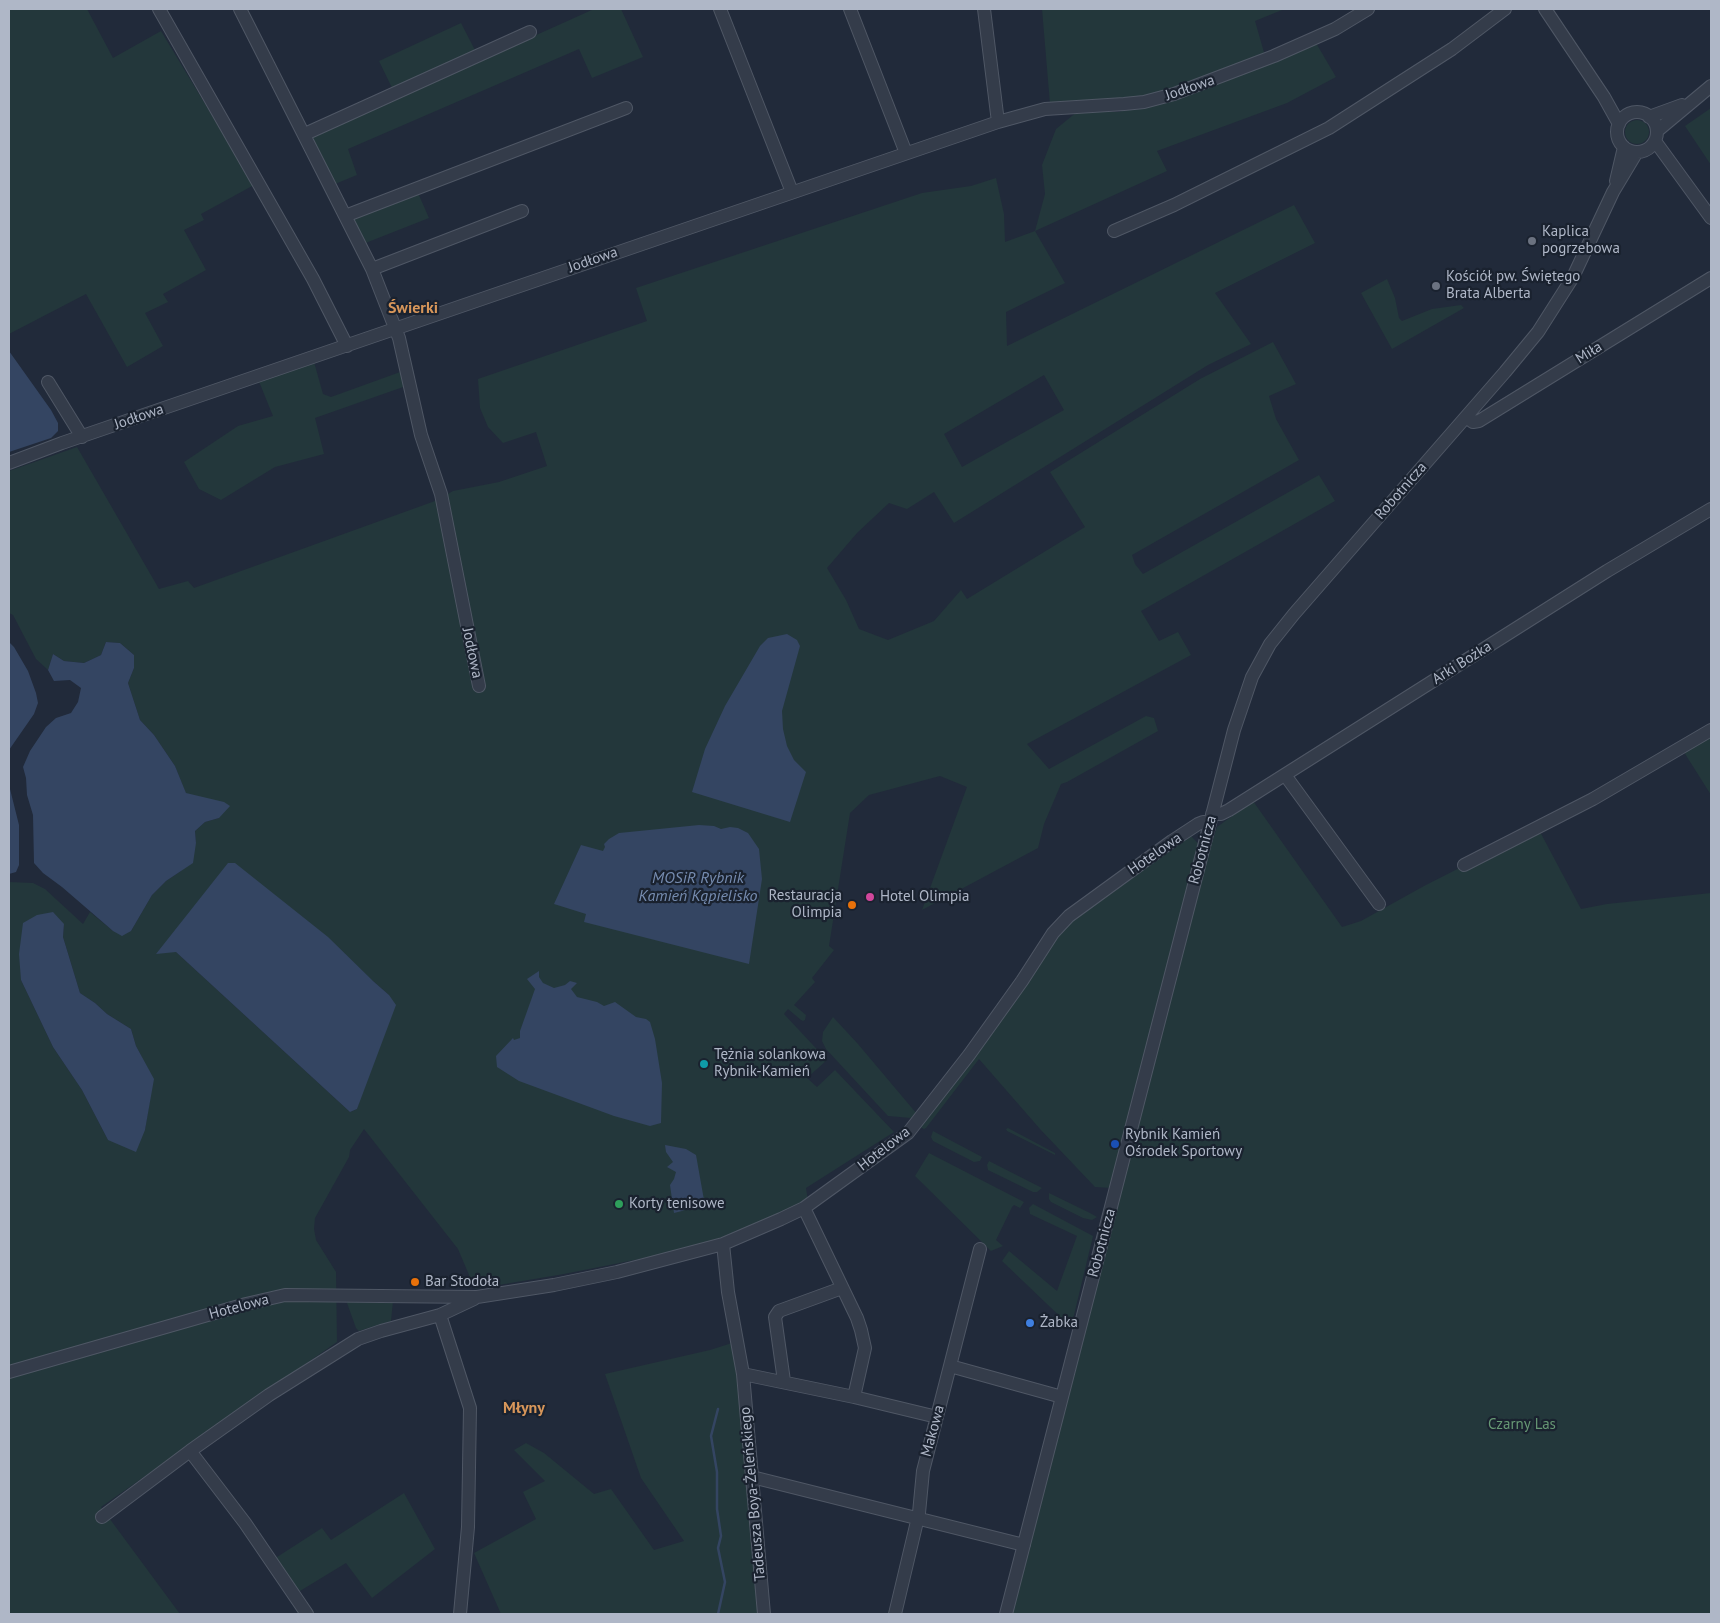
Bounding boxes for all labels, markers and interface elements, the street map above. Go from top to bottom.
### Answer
street label: Jodłowa [1163,71,1217,105]
place label: Kaplica pogrzebowa [1542,223,1620,258]
marker: Kaplica pogrzebowa [1526,235,1538,247]
street label: Jodłowa [566,243,620,277]
place label: Kościół pw. Świętego Brata Alberta [1446,268,1580,303]
marker: Kościół pw. Świętego Brata Alberta [1430,280,1442,292]
district label: Świerki [388,298,438,318]
street label: Miła [1572,338,1606,368]
street label: Jodłowa [112,400,166,434]
street label: Robotnicza [1371,459,1431,523]
street label: Jodłowa [458,626,486,680]
street label: Arki Bożka [1429,638,1495,688]
street label: Robotnicza [1185,814,1221,886]
street label: Hotelowa [1125,829,1185,879]
water label: MOSiR Rybnik Kamień Kąpielisko [639,868,757,906]
place label: Restauracja Olimpia [769,887,842,922]
place label: Hotel Olimpia [880,888,969,906]
marker: Hotel Olimpia [864,891,876,903]
marker: Restauracja Olimpia [846,899,858,911]
place label: Tężnia solankowa Rybnik-Kamień [714,1046,826,1081]
marker: Tężnia solankowa Rybnik-Kamień [698,1058,710,1070]
street label: Hotelowa [854,1123,914,1175]
place label: Rybnik Kamień Ośrodek Sportowy [1125,1126,1242,1161]
marker: Rybnik Kamień Ośrodek Sportowy [1109,1138,1121,1150]
place label: Korty tenisowe [629,1195,725,1213]
marker: Korty tenisowe [613,1198,625,1210]
street label: Robotnicza [1084,1207,1120,1279]
place label: Bar Stodoła [425,1273,499,1291]
marker: Bar Stodoła [409,1276,421,1288]
street label: Hotelowa [207,1290,271,1324]
place label: Żabka [1040,1314,1078,1332]
marker: Żabka [1024,1317,1036,1329]
district label: Młyny [503,1398,545,1418]
street label: Makowa [917,1403,949,1459]
street label: Tadeusza Boya-Żeleńskiego [736,1406,770,1582]
park label: Czarny Las [1488,1416,1556,1434]

